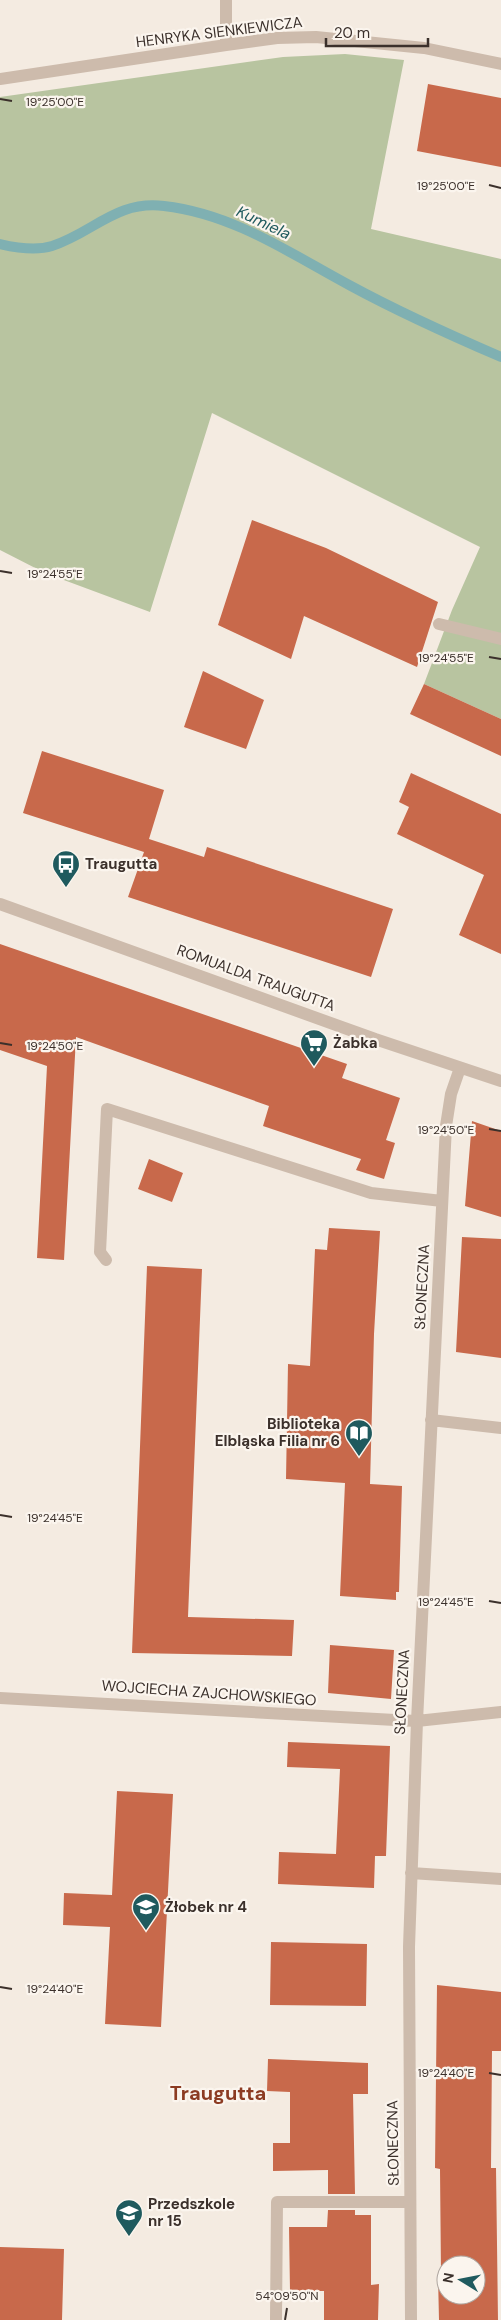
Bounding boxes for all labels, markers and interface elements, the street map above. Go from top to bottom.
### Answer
street label: HENRYKA SIENKIEWICZA [135,12,303,52]
scale bar [326,15,428,47]
text: 20 m [334,23,370,43]
text: 19°25'00"E [26,94,84,110]
text: 19°25'00"E [417,178,475,194]
water label: Kumiela [233,201,295,244]
text: 19°24'55"E [27,566,83,582]
text: 19°24'55"E [418,650,474,666]
bus stop icon: Traugutta [51,849,81,888]
place label: Traugutta [85,854,157,874]
street label: ROMUALDA TRAUGUTTA [174,940,338,1016]
supermarket icon: Żabka [299,1028,329,1067]
place label: Żabka [333,1033,377,1053]
text: 19°24'50"E [27,1038,84,1054]
text: 19°24'50"E [418,1122,475,1138]
street label: SŁONECZNA [410,1244,434,1330]
place label: Biblioteka Elbląska Filia nr 6 [215,1414,340,1451]
library icon: Biblioteka Elbląska Filia nr 6 [344,1418,374,1457]
text: 19°24'45"E [27,1510,83,1526]
text: 19°24'45"E [418,1594,474,1610]
street label: SŁONECZNA [390,1649,414,1735]
street label: WOJCIECHA ZAJCHOWSKIEGO [101,1676,317,1710]
school or university icon: Żłobek nr 4 [131,1892,161,1931]
place label: Żłobek nr 4 [165,1897,247,1917]
text: 19°24'40"E [27,1981,83,1997]
text: 19°24'40"E [418,2065,474,2081]
district label: Traugutta [170,2080,266,2106]
street label: SŁONECZNA [382,2100,404,2186]
place label: Przedszkole nr 15 [148,2194,235,2231]
school or university icon: Przedszkole nr 15 [114,2198,144,2237]
north arrow [436,2255,486,2305]
text: N [438,2271,458,2284]
text: 54°09'50"N [255,2288,319,2304]

